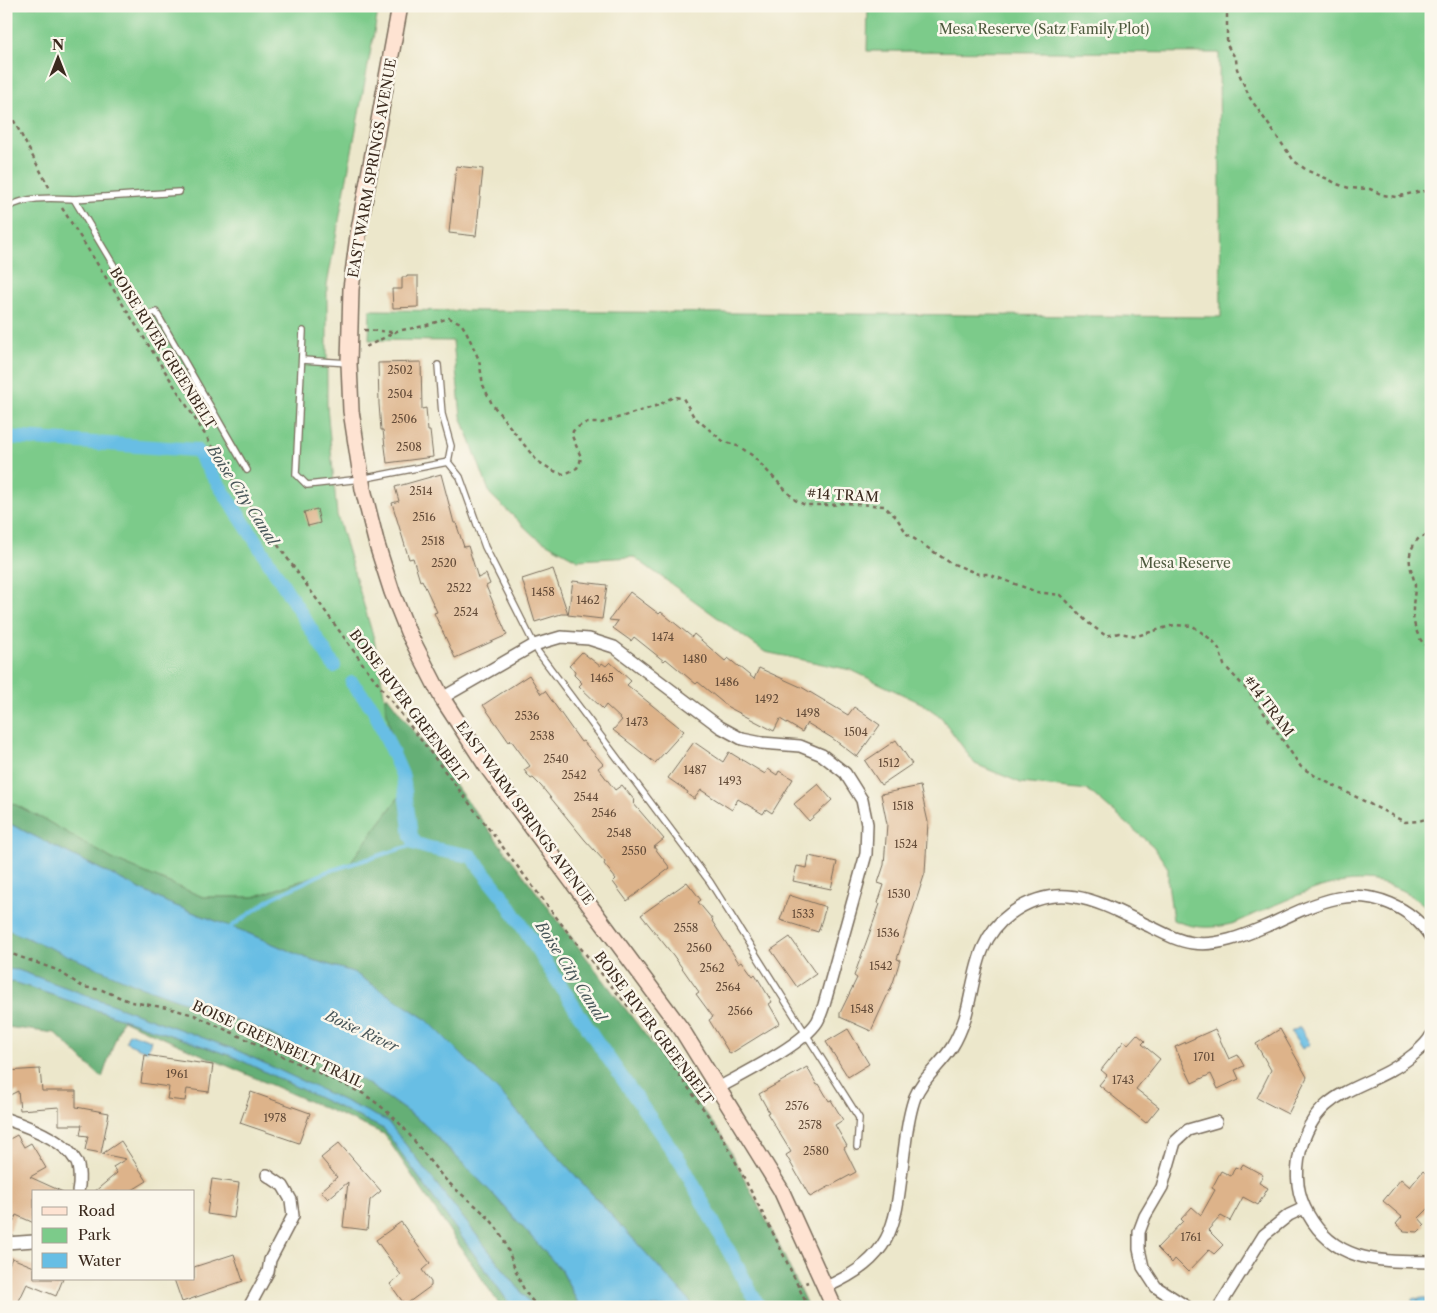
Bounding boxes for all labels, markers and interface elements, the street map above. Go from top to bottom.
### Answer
park label: Mesa Reserve (Satz Family Plot) [939,20,1149,38]
north arrow [32,32,82,82]
text: N [52,36,64,54]
street label: EAST WARM SPRINGS AVENUE [344,57,400,279]
street label: BOISE RIVER GREENBELT [106,264,220,432]
house number: 2502 [387,363,413,377]
house number: 2504 [387,387,413,401]
house number: 2506 [391,412,417,426]
water label: Boise City Canal [203,440,284,550]
house number: 2508 [396,440,422,454]
house number: 2514 [409,484,433,498]
street label: #14 TRAM [807,484,879,506]
house number: 2516 [412,510,436,524]
house number: 2518 [421,534,445,548]
park label: Mesa Reserve [1139,554,1231,572]
house number: 2520 [431,556,457,570]
house number: 2522 [447,581,471,595]
house number: 1458 [531,585,555,599]
house number: 1462 [576,593,600,607]
house number: 2524 [454,605,478,619]
street label: BOISE RIVER GREENBELT [346,626,473,786]
house number: 1474 [652,630,674,644]
house number: 1480 [683,652,707,666]
house number: 1465 [590,671,614,685]
street label: #14 TRAM [1240,672,1298,740]
house number: 1486 [715,675,740,689]
house number: 1492 [755,692,779,706]
house number: 1498 [796,706,820,720]
house number: 2536 [515,709,540,723]
house number: 1473 [626,715,648,729]
street label: EAST WARM SPRINGS AVENUE [452,718,598,908]
house number: 1504 [844,725,868,739]
house number: 2538 [530,729,554,743]
house number: 2540 [543,752,569,766]
house number: 1512 [878,756,900,770]
house number: 1487 [684,763,707,777]
house number: 2542 [562,768,586,782]
house number: 1493 [718,774,742,788]
house number: 2544 [573,790,599,804]
house number: 1518 [892,799,914,813]
house number: 2546 [591,806,617,820]
house number: 2548 [606,826,632,840]
house number: 1524 [894,837,918,851]
house number: 2550 [621,844,647,858]
house number: 1530 [887,887,911,901]
house number: 1533 [792,907,814,921]
water label: Boise City Canal [531,916,612,1026]
house number: 2558 [674,921,698,935]
house number: 1536 [876,926,900,940]
house number: 2560 [686,941,712,955]
street label: BOISE RIVER GREENBELT [591,948,718,1108]
house number: 1542 [869,959,893,973]
house number: 2562 [699,961,725,975]
house number: 2564 [715,980,741,994]
street label: BOISE GREENBELT TRAIL [190,996,366,1092]
house number: 1548 [850,1002,874,1016]
house number: 2566 [727,1004,753,1018]
water label: Boise River [321,1005,403,1057]
house number: 1701 [1193,1050,1215,1064]
house number: 1961 [166,1067,188,1081]
house number: 1743 [1112,1073,1134,1087]
house number: 2576 [785,1099,810,1113]
house number: 1978 [263,1111,287,1125]
house number: 2578 [798,1118,822,1132]
house number: 2580 [803,1144,829,1158]
legend [32,1190,195,1280]
text: Road [78,1201,115,1220]
text: Park [78,1225,112,1244]
house number: 1761 [1181,1230,1202,1244]
text: Water [77,1251,122,1270]

